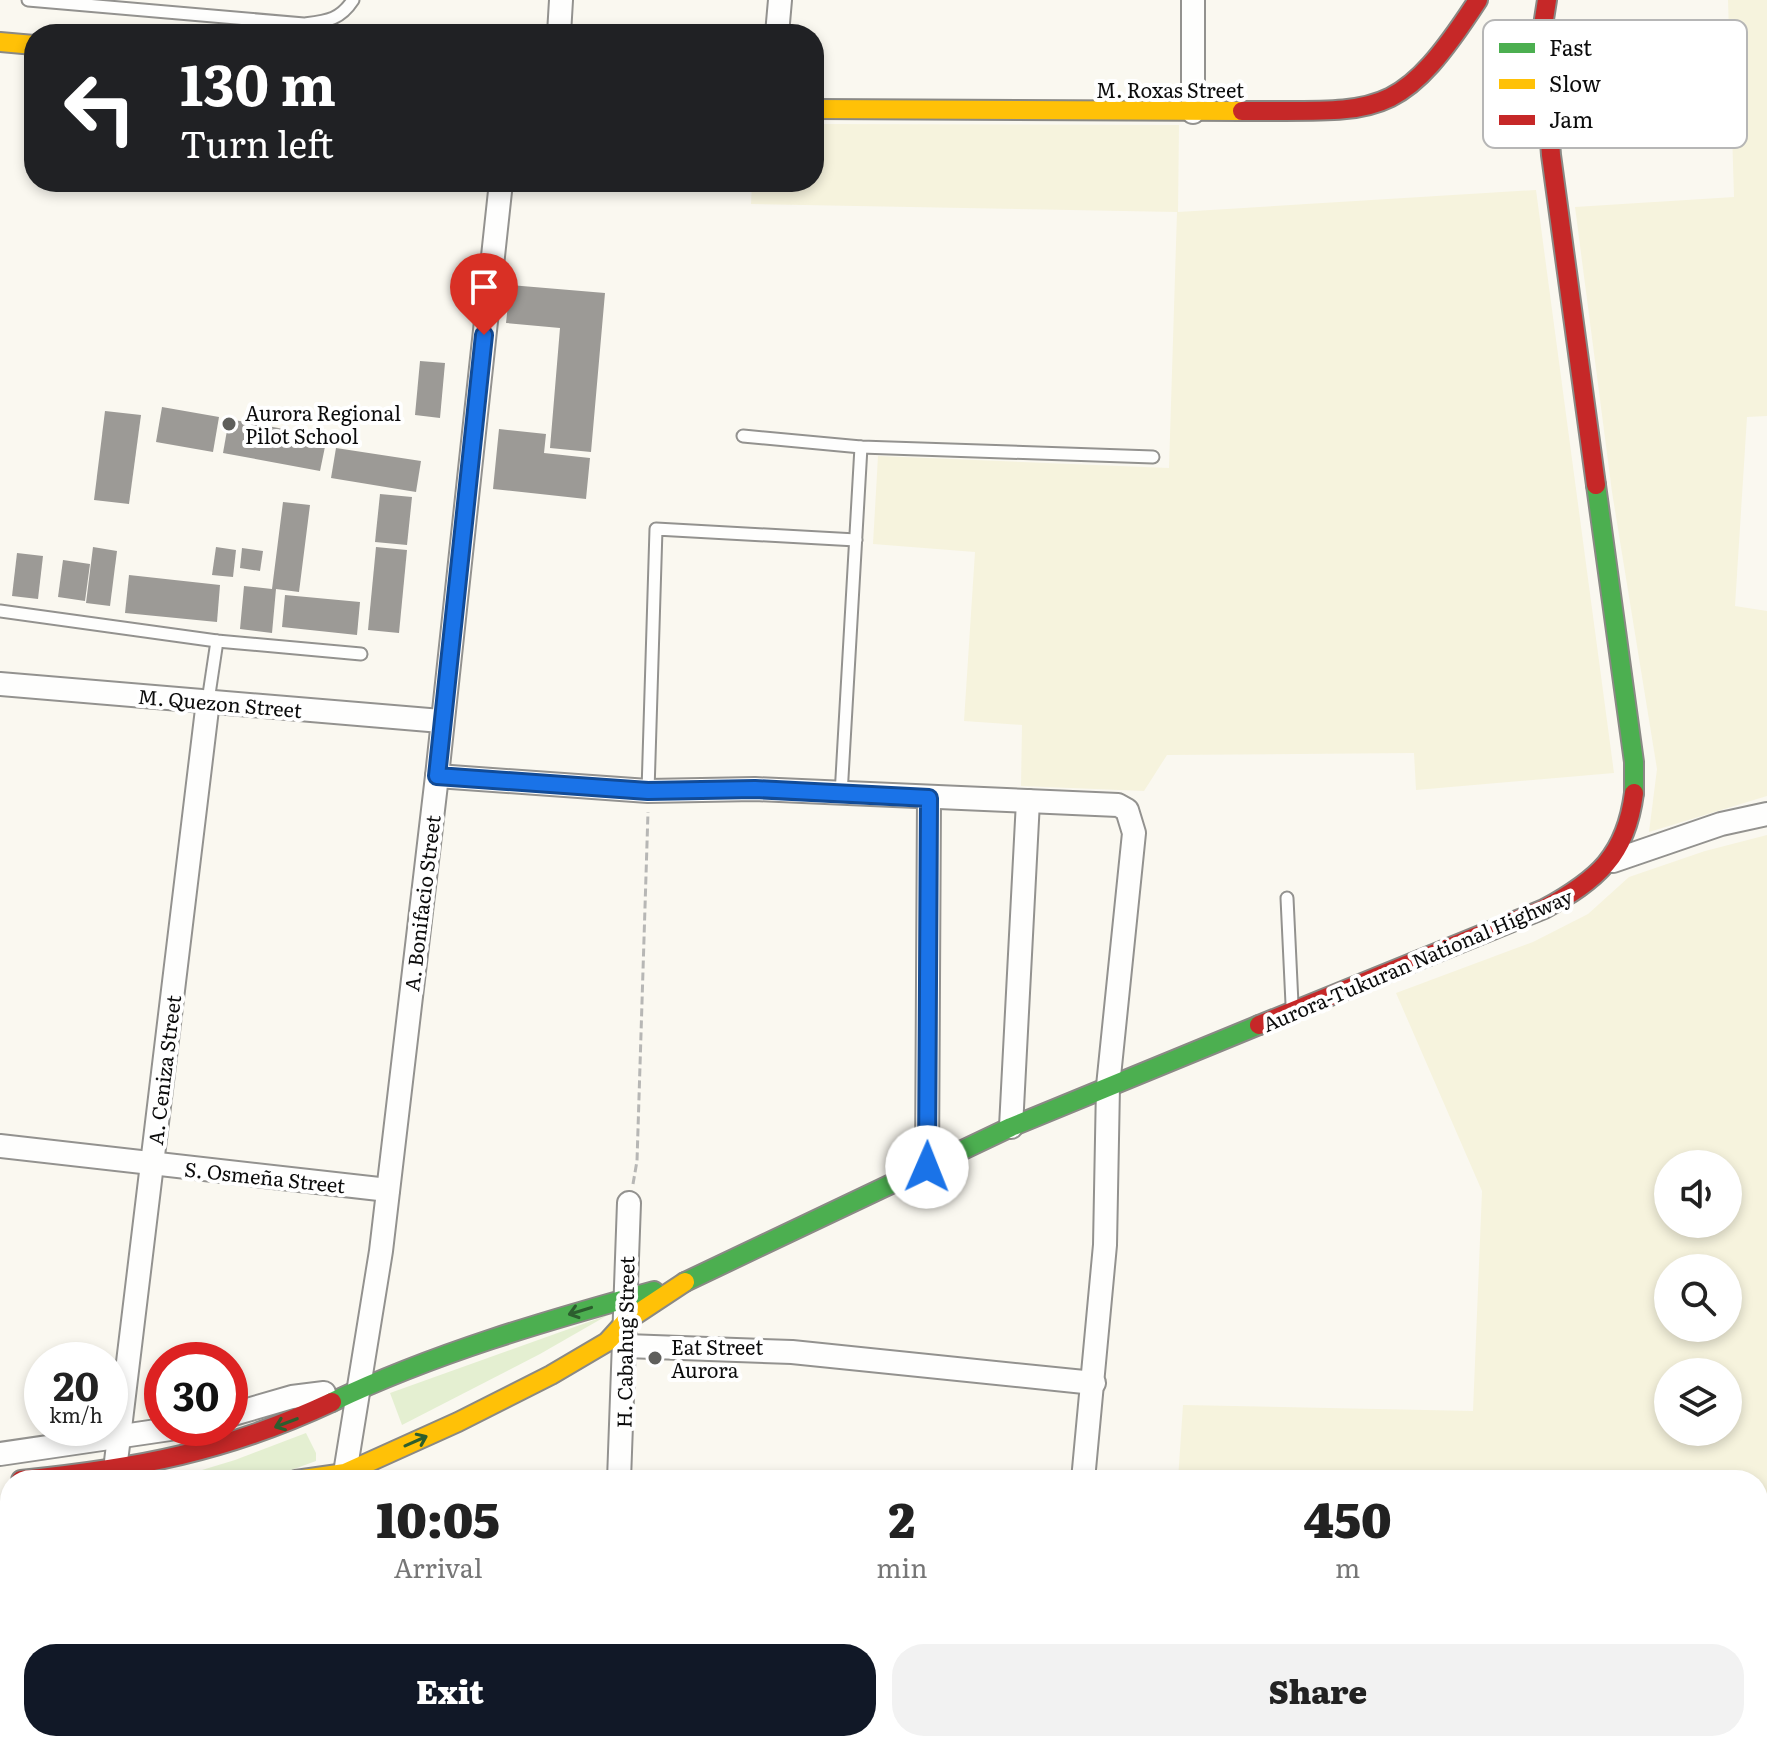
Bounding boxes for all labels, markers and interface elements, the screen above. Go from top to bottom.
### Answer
legend [1483,20,1747,148]
text: Fast [1549,30,1592,63]
text: 130 m [180,40,336,123]
icon: left [48,56,152,160]
text: Slow [1549,66,1601,99]
street label: M. Roxas Street [1096,74,1244,104]
text: Jam [1549,102,1593,135]
text: Turn left [180,116,334,169]
pin [450,253,518,335]
icon: arrive [462,265,506,309]
place label: Aurora Regional Pilot School [245,397,401,450]
marker: Aurora Regional Pilot School [220,415,238,433]
street label: M. Quezon Street [137,680,303,724]
street label: A. Bonifacio Street [395,813,447,993]
street label: Aurora-Tukuran National Highway [1257,880,1577,1038]
street label: A. Ceniza Street [139,993,187,1147]
position arrow [885,1125,969,1209]
map controls [1654,1150,1742,1446]
button: sound [1654,1150,1742,1238]
street label: S. Osmeña Street [183,1153,347,1199]
button: search [1654,1254,1742,1342]
street label: H. Cabahug Street [608,1256,640,1428]
one-way arrow [568,1304,594,1319]
place label: Eat Street Aurora [671,1331,763,1384]
speed limit sign: 30 [144,1342,248,1446]
marker: Eat Street Aurora [646,1349,664,1367]
text: 20 [53,1354,99,1413]
button: layers [1654,1358,1742,1446]
text: km/h [49,1399,103,1429]
one-way arrow [274,1417,299,1431]
one-way arrow [404,1433,428,1448]
text: 10:05 [376,1482,500,1553]
text: 2 [888,1482,915,1553]
text: 450 [1304,1482,1392,1553]
text: Arrival [394,1547,483,1586]
text: min [876,1547,927,1586]
text: m [1335,1547,1360,1586]
button: Exit [24,1644,876,1736]
button: Share [892,1644,1744,1736]

